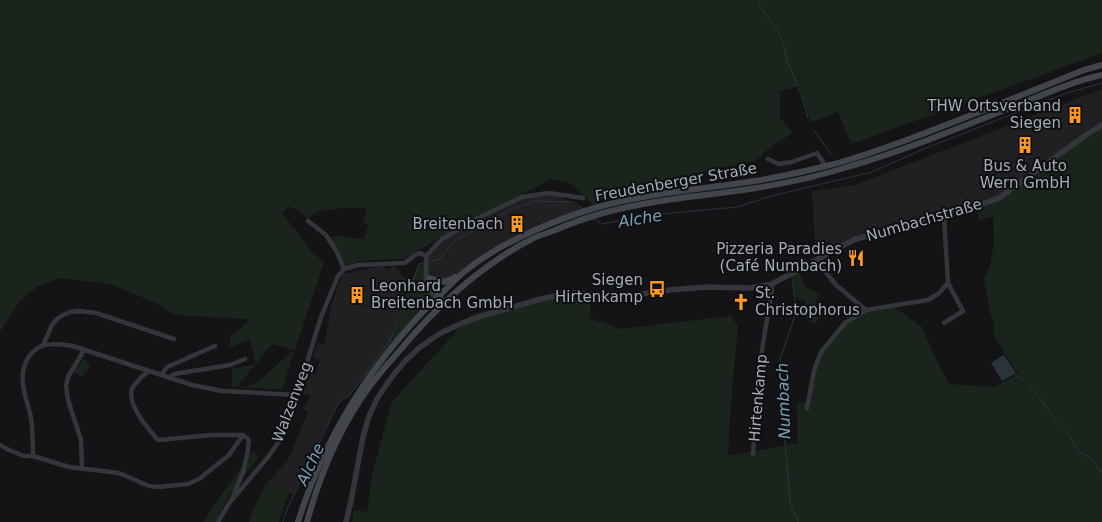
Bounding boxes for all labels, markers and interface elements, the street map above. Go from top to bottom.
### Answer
place label: THW Ortsverband Siegen [926,97,1061,132]
building icon: THW Ortsverband Siegen [1065,105,1085,125]
building icon: Bus & Auto Wern GmbH [1015,135,1035,155]
place label: Bus & Auto Wern GmbH [980,157,1070,192]
street label: Freudenberger Straße [594,159,758,205]
street label: Numbachstraße [864,195,984,245]
water label: Alche [616,206,664,231]
building icon: Breitenbach [507,214,527,234]
place label: Breitenbach [412,215,503,233]
place label: Pizzeria Paradies (Café Numbach) [716,240,842,275]
restaurant icon: Pizzeria Paradies (Café Numbach) [846,248,866,268]
place label: Siegen Hirtenkamp [555,271,643,306]
place label: Leonhard Breitenbach GmbH [371,277,513,312]
bus stop icon: Siegen Hirtenkamp [647,279,667,299]
place label: St. Christophorus [755,284,860,319]
building icon: Leonhard Breitenbach GmbH [347,285,367,305]
church icon: St. Christophorus [731,292,751,312]
street label: Hirtenkamp [745,353,771,443]
street label: Walzenweg [268,359,316,445]
water label: Numbach [773,362,794,440]
water label: Alche [292,440,328,489]

